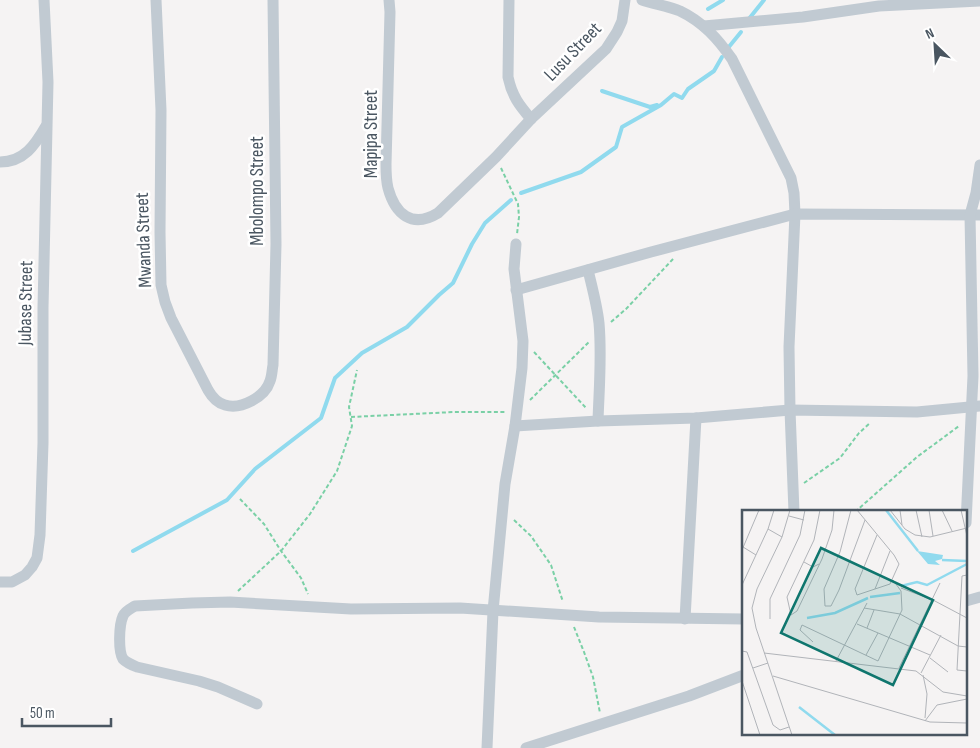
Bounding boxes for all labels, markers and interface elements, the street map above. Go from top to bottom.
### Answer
street label: Lusu Street [539,18,607,86]
north arrow [910,20,960,70]
text: N [923,24,937,43]
street label: Mapipa Street [360,90,383,178]
street label: Mbolompo Street [246,136,269,246]
street label: Mwanda Street [131,192,157,288]
street label: Jubase Street [14,260,38,346]
inset map [742,510,968,736]
scale bar [22,696,111,728]
text: 50 m [30,704,55,723]

